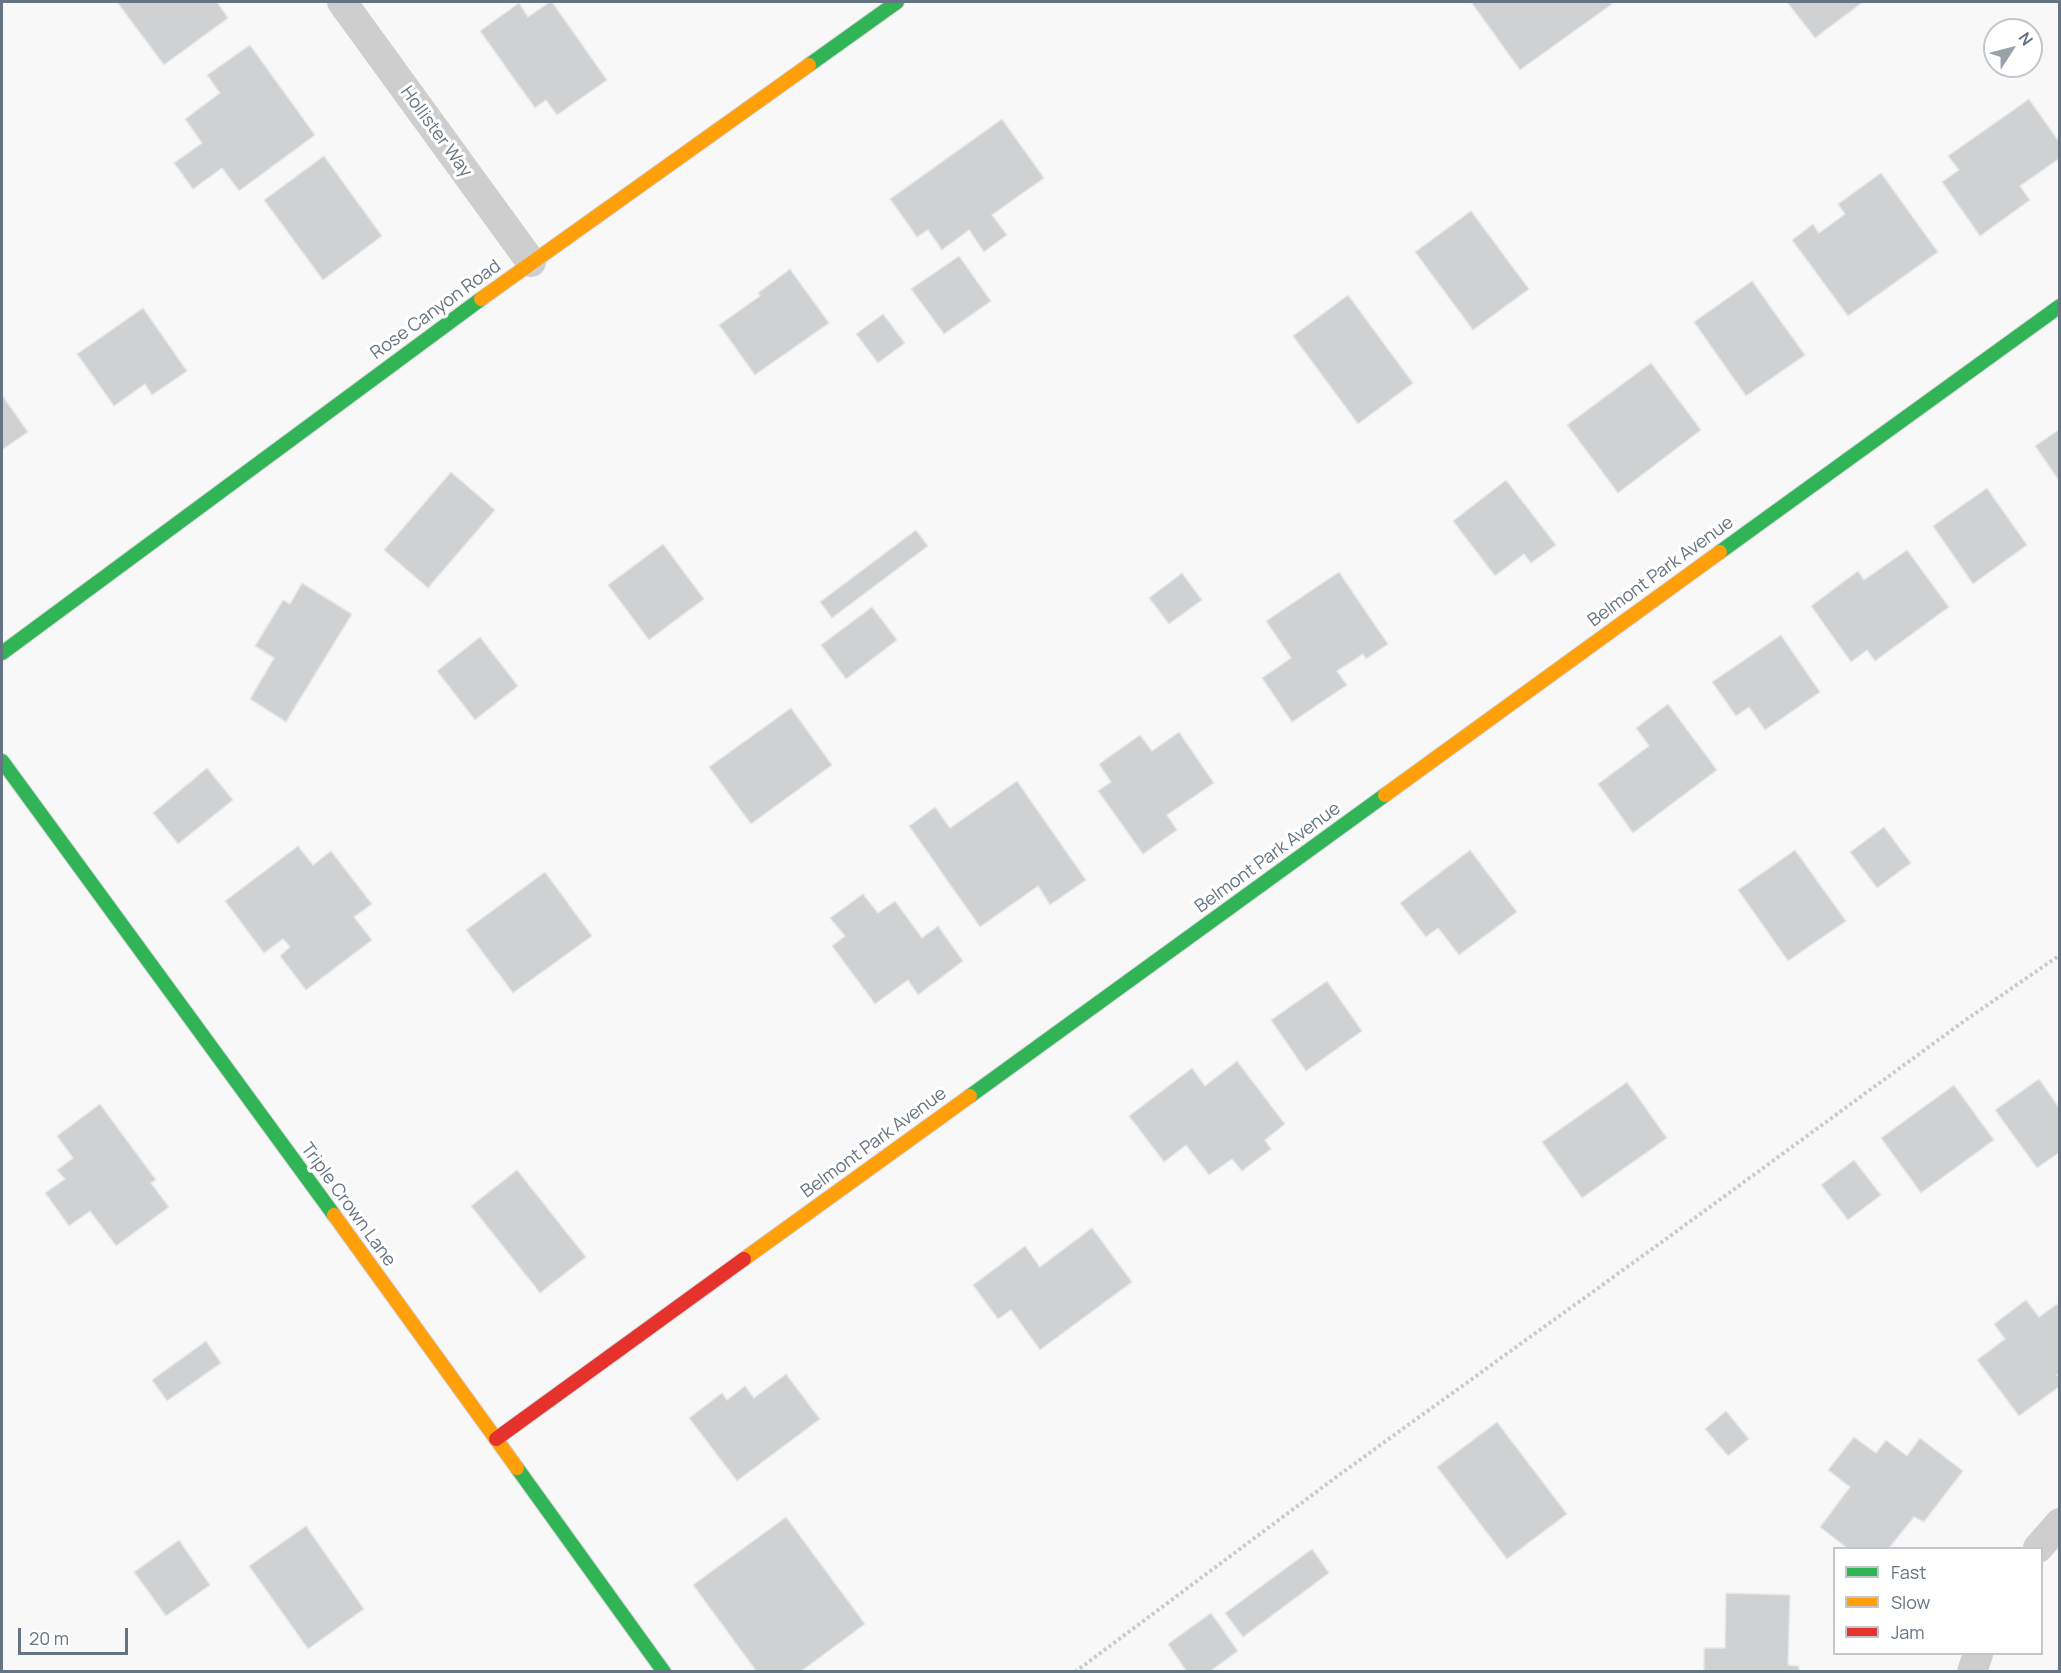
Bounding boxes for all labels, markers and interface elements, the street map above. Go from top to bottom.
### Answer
north arrow [1983,18,2043,78]
text: N [2014,27,2038,50]
street label: Hollister Way [396,82,476,182]
street label: Rose Canyon Road [367,256,505,364]
street label: Belmont Park Avenue [1584,512,1738,632]
street label: Belmont Park Avenue [1191,798,1345,918]
street label: Belmont Park Avenue [797,1083,951,1203]
street label: Triple Crown Lane [296,1139,400,1271]
legend [1833,1547,2043,1655]
text: Fast [1891,1560,1926,1584]
text: Slow [1891,1590,1930,1614]
scale bar [21,1616,130,1654]
text: Jam [1891,1620,1925,1644]
text: 20 m [29,1626,69,1650]

